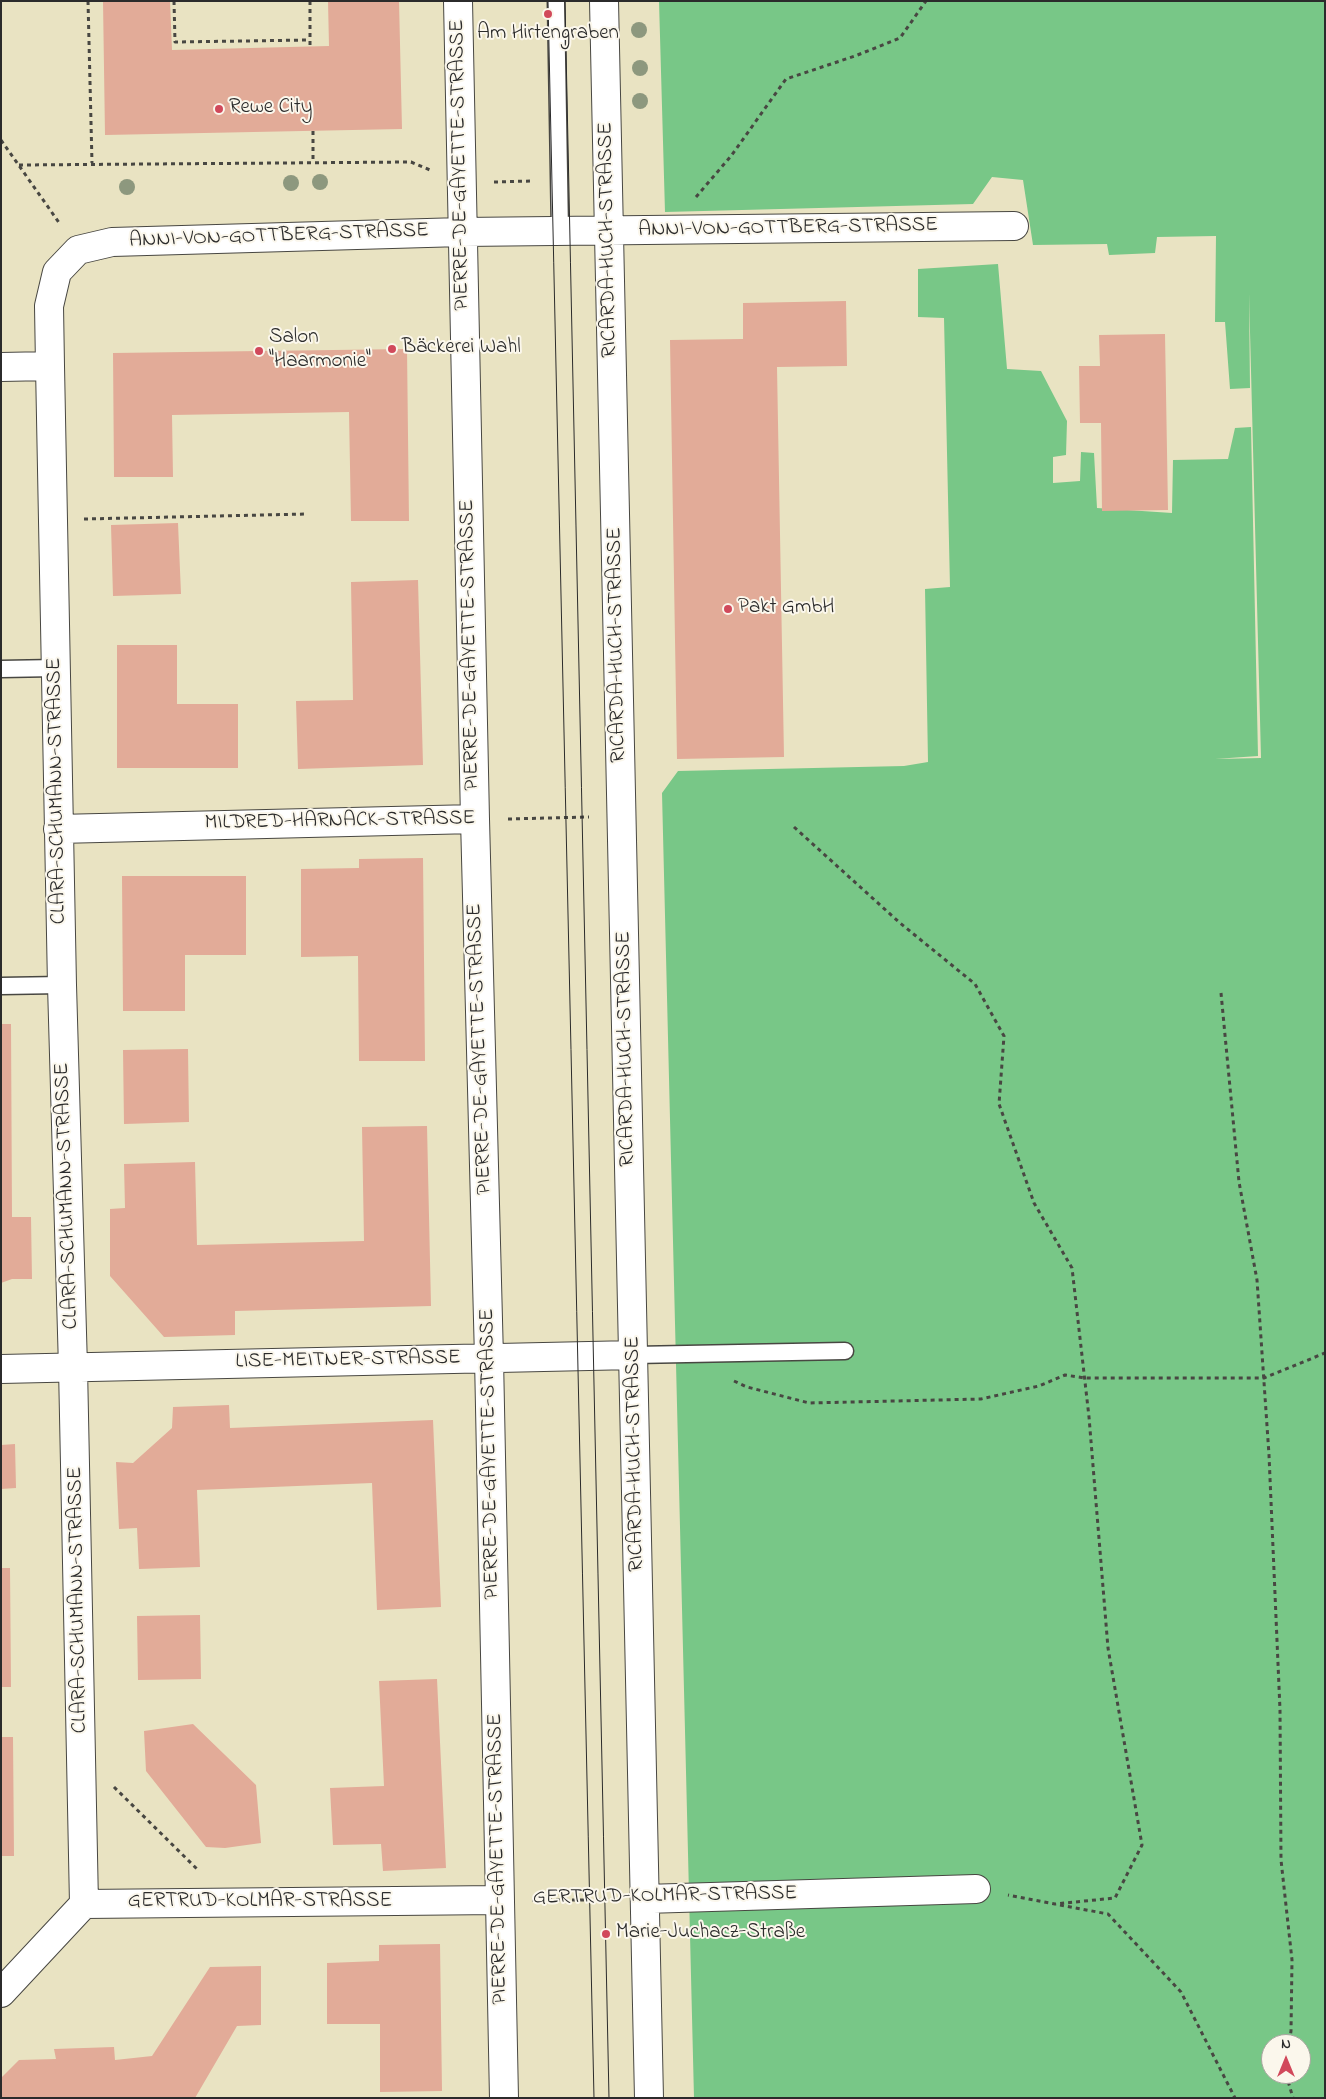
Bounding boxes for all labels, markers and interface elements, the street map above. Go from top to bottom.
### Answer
marker: Am Hirtengraben [542,8,554,20]
street label: PIERRE-DE-GAYETTE-STRASSE [446,19,476,311]
place label: Am Hirtengraben [477,22,619,48]
place label: Rewe City [229,96,312,122]
marker: Rewe City [213,103,225,115]
street label: RICARDA-HUCH-STRASSE [594,122,624,358]
street label: ANNI-VON-GOTTBERG-STRASSE [638,214,938,244]
street label: ANNI-VON-GOTTBERG-STRASSE [129,219,429,255]
place label: Salon "Haarmonie" [269,326,371,376]
place label: Bäckerei Wahl [402,336,521,362]
marker: Bäckerei Wahl [386,343,398,355]
marker: Salon "Haarmonie" [253,345,265,357]
street label: PIERRE-DE-GAYETTE-STRASSE [456,499,486,791]
street label: RICARDA-HUCH-STRASSE [603,527,633,763]
place label: Pakt GmbH [738,596,834,622]
marker: Pakt GmbH [722,603,734,615]
street label: CLARA-SCHUMANN-STRASSE [43,657,73,925]
street label: MILDRED-HARNACK-STRASSE [205,807,475,837]
street label: PIERRE-DE-GAYETTE-STRASSE [463,903,499,1195]
street label: RICARDA-HUCH-STRASSE [612,931,642,1167]
street label: CLARA-SCHUMANN-STRASSE [51,1062,85,1330]
street label: PIERRE-DE-GAYETTE-STRASSE [476,1308,506,1600]
street label: RICARDA-HUCH-STRASSE [621,1336,651,1572]
street label: LISE-MEITNER-STRASSE [235,1346,461,1376]
street label: CLARA-SCHUMANN-STRASSE [64,1466,94,1734]
street label: PIERRE-DE-GAYETTE-STRASSE [484,1713,514,2005]
street label: GERTRUD-KOLMAR-STRASSE [533,1882,797,1912]
street label: GERTRUD-KOLMAR-STRASSE [128,1890,392,1916]
place label: Marie-Juchacz-Straße [616,1921,805,1947]
marker: Marie-Juchacz-Straße [600,1928,612,1940]
north arrow [1261,2034,1311,2084]
text: N [1281,2034,1291,2055]

